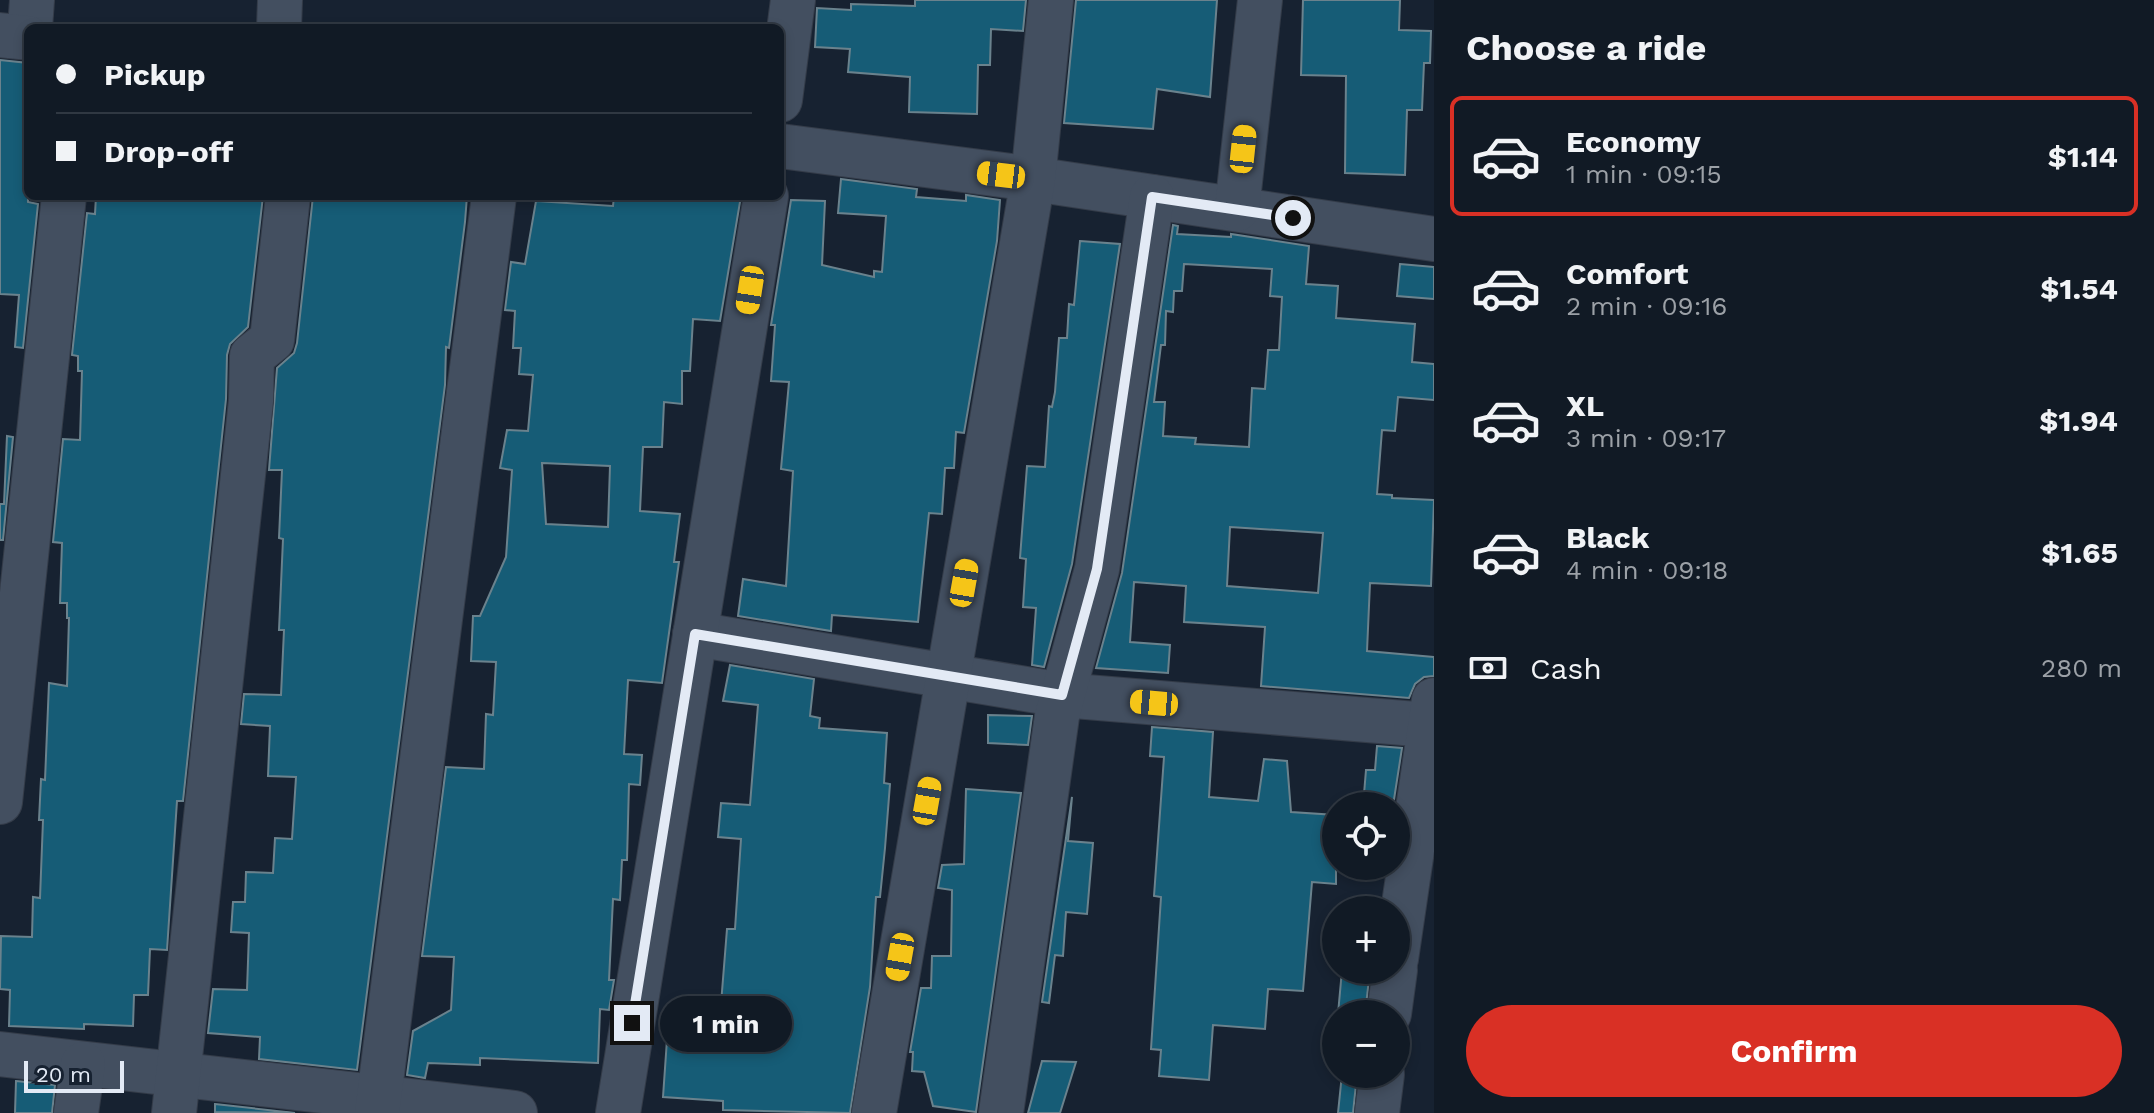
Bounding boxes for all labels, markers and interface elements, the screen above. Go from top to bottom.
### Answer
text: Choose a ride [1466,27,1706,69]
text: Pickup [104,57,206,92]
icon: car [1470,120,1542,192]
car [1229,124,1257,174]
text: Economy [1566,124,1701,159]
text: Drop-off [104,134,233,169]
text: $1.14 [2048,139,2118,174]
text: 1 min · 09:15 [1566,159,1722,189]
car [976,160,1026,190]
route start [1275,200,1311,236]
icon: car [1470,252,1542,324]
text: Comfort [1566,256,1688,291]
car [734,264,766,316]
text: $1.54 [2040,271,2118,306]
text: 2 min · 09:16 [1566,291,1727,321]
icon: car [1470,384,1542,456]
text: XL [1566,388,1604,423]
text: $1.94 [2039,403,2118,438]
text: 3 min · 09:17 [1566,423,1726,453]
icon: car [1470,516,1542,588]
text: Black [1566,520,1650,555]
text: $1.65 [2041,535,2118,570]
text: 4 min · 09:18 [1566,555,1728,585]
car [948,557,980,609]
icon: cash [1466,646,1510,690]
text: Cash [1530,651,1602,686]
text: 280 m [2041,653,2122,683]
car [1129,689,1179,717]
car [911,775,943,827]
map controls [1322,792,1410,1088]
button: locate [1322,792,1410,880]
button: + [1322,896,1410,984]
car [884,931,916,983]
callout: 1 min [660,995,792,1051]
button: − [1322,1000,1410,1088]
route end [614,1005,650,1041]
button: Confirm [1466,1005,2122,1097]
text: 1 min [693,1009,759,1039]
scale bar [24,1057,124,1093]
text: 20 m [36,1062,91,1087]

